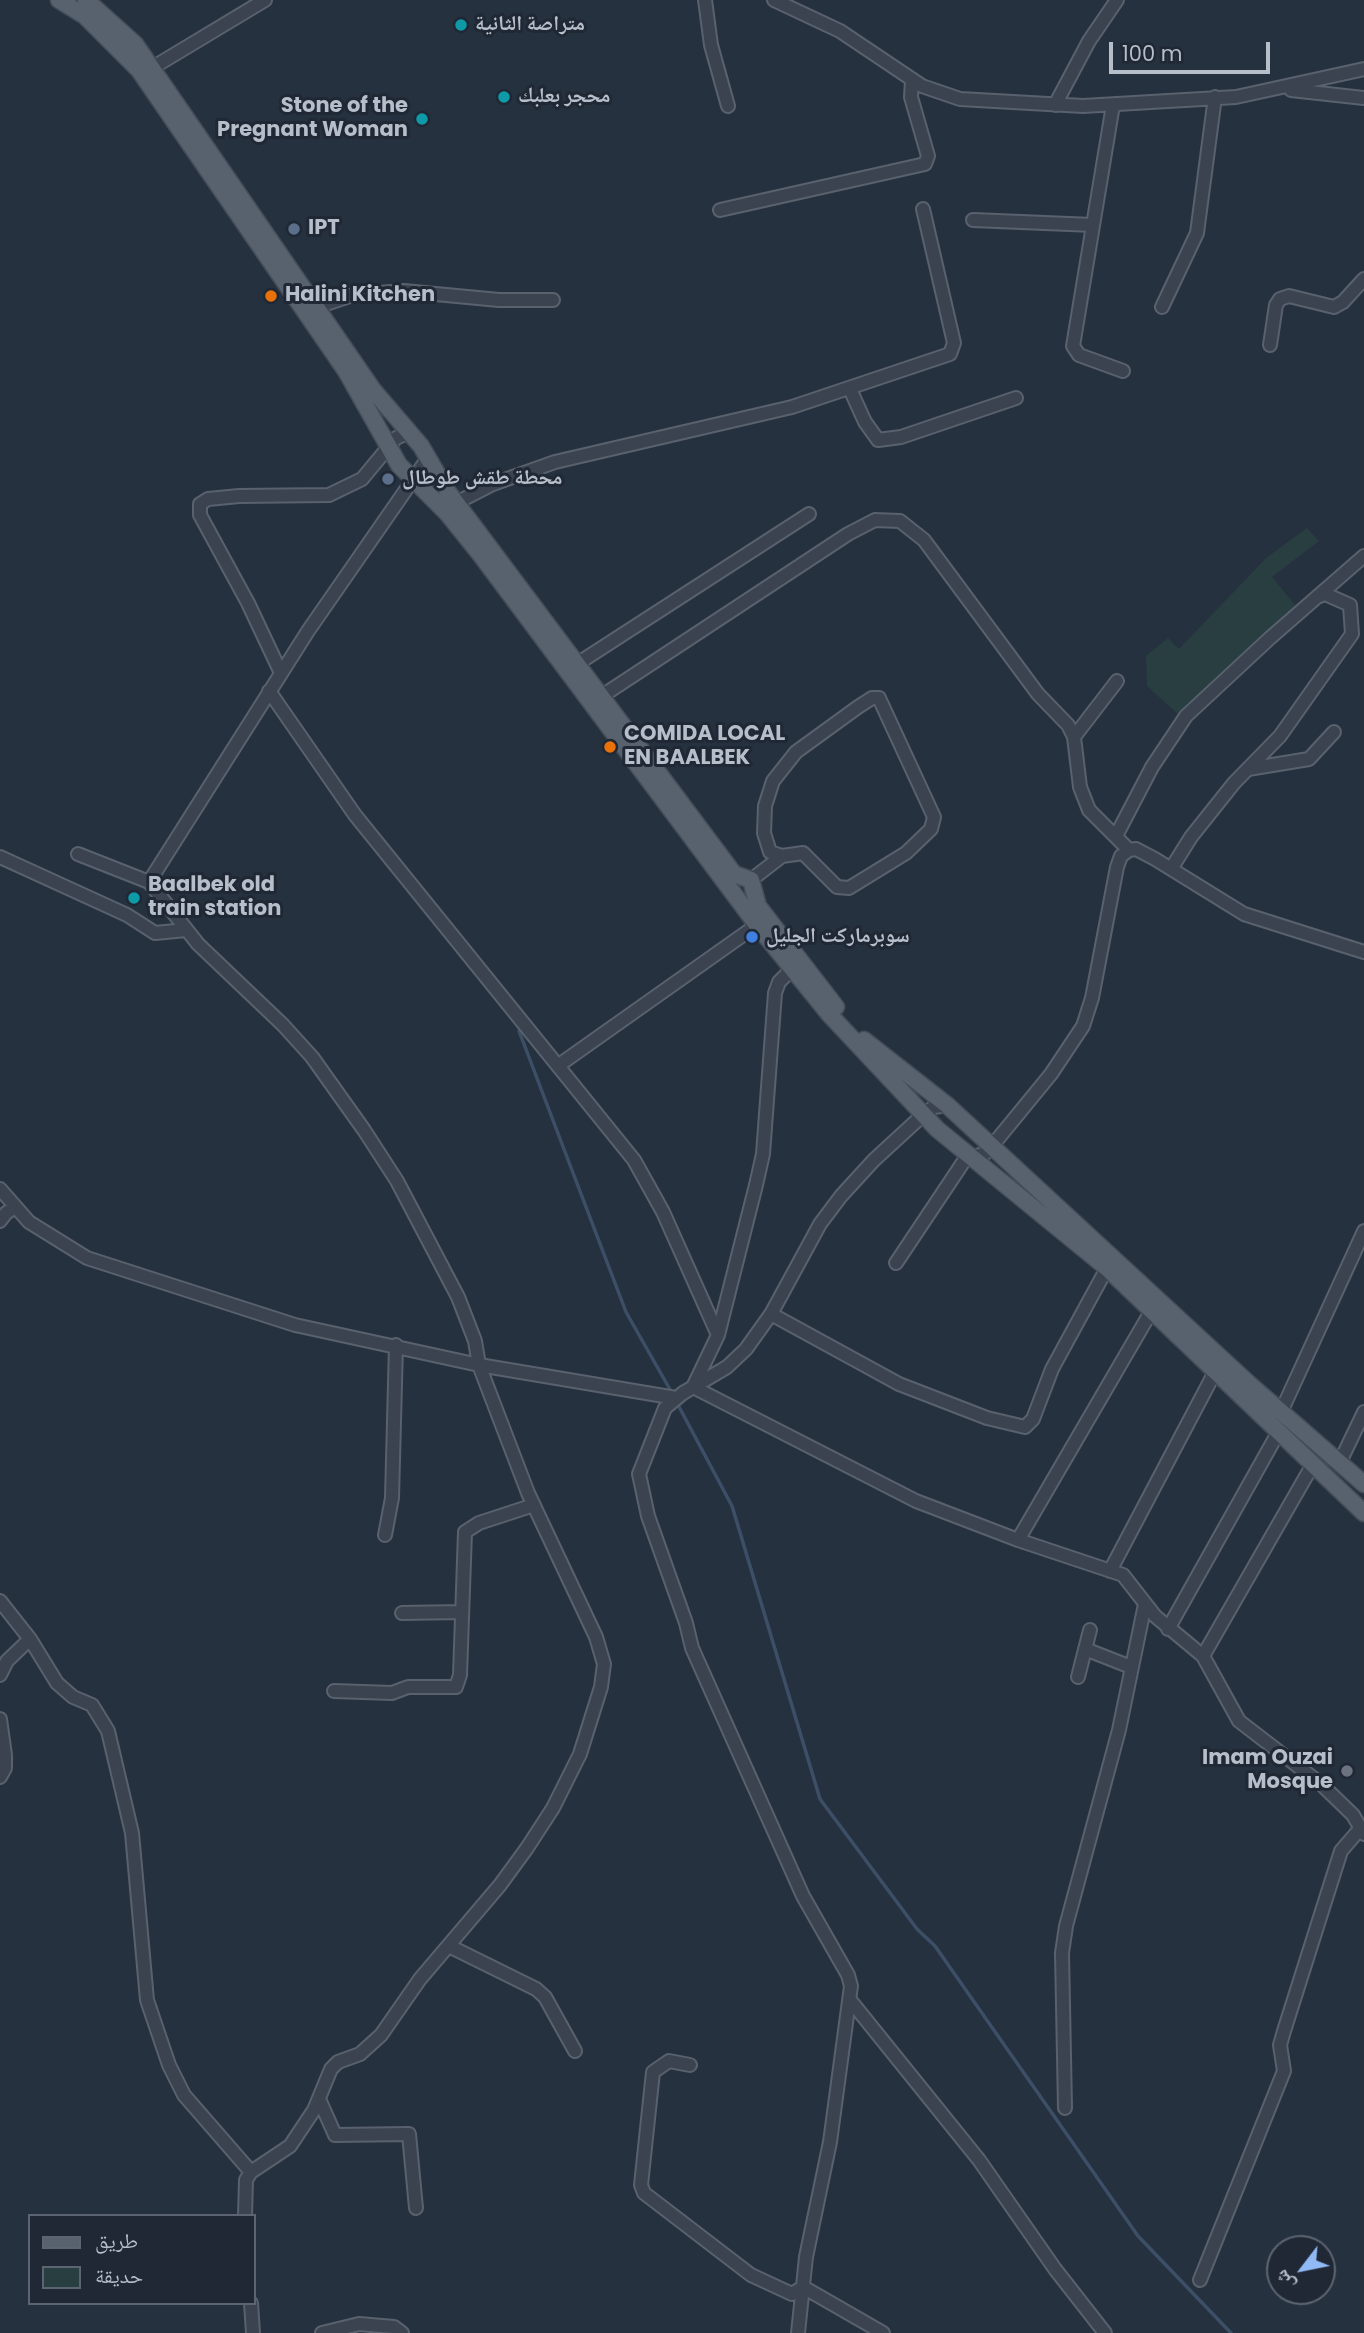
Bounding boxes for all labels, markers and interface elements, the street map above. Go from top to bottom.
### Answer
place label: متراصة الثانية [475,12,585,38]
marker: متراصة الثانية [453,17,469,33]
scale bar [1112,28,1273,72]
text: 100 m [1122,39,1182,68]
place label: محجر بعلبك [518,84,610,110]
marker: محجر بعلبك [496,89,512,105]
place label: Stone of the Pregnant Woman [217,94,408,144]
marker: Stone of the Pregnant Woman [414,111,430,127]
place label: IPT [308,216,340,242]
marker: IPT [286,221,302,237]
place label: Halini Kitchen [285,283,435,309]
marker: Halini Kitchen [263,288,279,304]
place label: محطة طقش طوطال [402,466,563,492]
marker: محطة طقش طوطال [380,471,396,487]
place label: COMIDA LOCAL EN BAALBEK [624,722,785,772]
marker: COMIDA LOCAL EN BAALBEK [602,739,618,755]
place label: Baalbek old train station [148,873,281,923]
marker: Baalbek old train station [126,890,142,906]
place label: سوبرماركت الجليل [766,924,910,950]
marker: سوبرماركت الجليل [744,929,760,945]
place label: Imam Ouzai Mosque [1202,1746,1333,1796]
marker: Imam Ouzai Mosque [1339,1763,1355,1779]
legend [28,2214,256,2305]
text: طريق [95,2226,138,2255]
north arrow [1266,2235,1336,2305]
text: حديقة [95,2261,143,2290]
text: ش [1268,2265,1301,2296]

